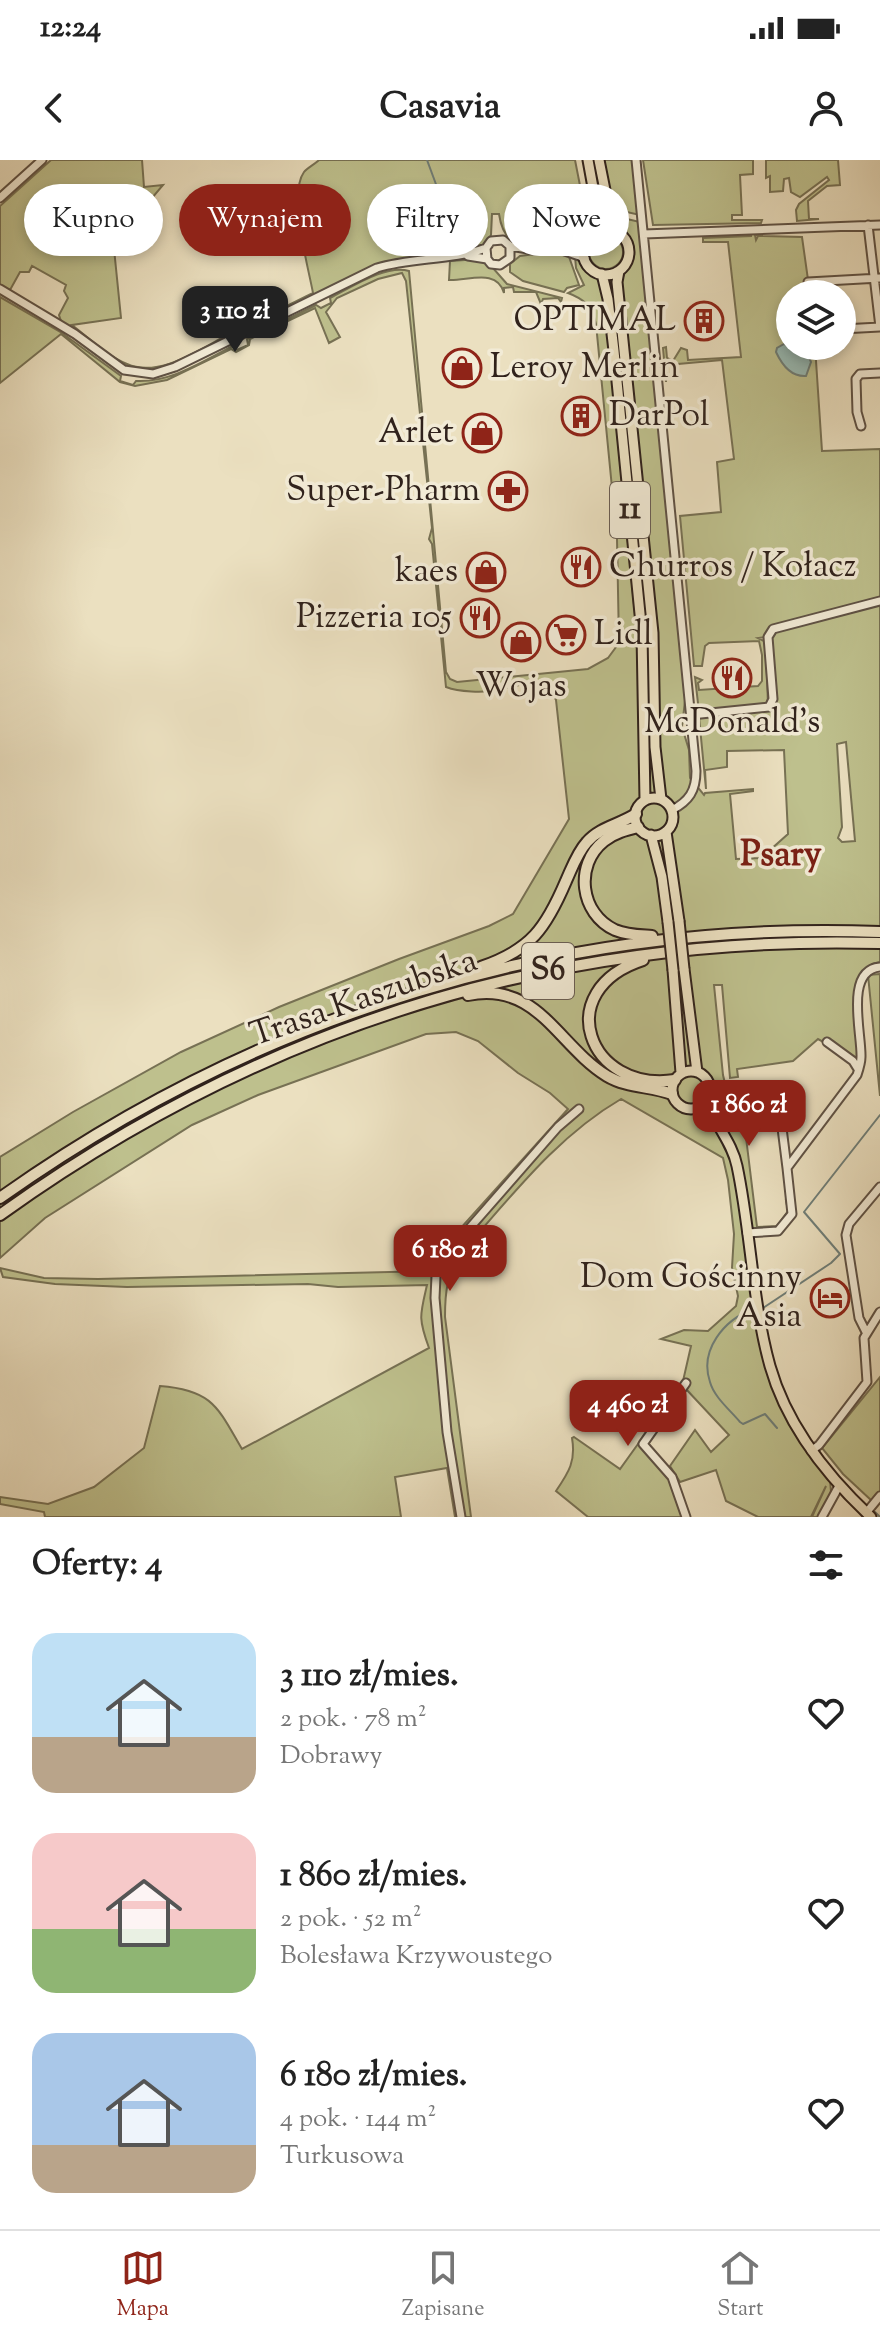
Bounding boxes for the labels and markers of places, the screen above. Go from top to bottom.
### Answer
pin: 3 110 zł [152,286,318,354]
place label: OPTIMAL [513,297,676,346]
building icon: OPTIMAL [683,300,725,342]
place label: Leroy Merlin [490,344,679,393]
shop icon: Leroy Merlin [441,347,483,389]
place label: DarPol [609,392,710,441]
building icon: DarPol [560,395,602,437]
place label: Arlet [378,409,454,458]
shop icon: Arlet [461,412,503,454]
place label: Super-Pharm [286,467,480,516]
pharmacy icon: Super-Pharm [487,470,529,512]
place label: Churros / Kołacz [609,543,856,592]
restaurant icon: Churros / Kołacz [560,546,602,588]
place label: kaes [395,548,458,597]
shop icon: kaes [465,551,507,593]
place label: Pizzeria 105 [296,594,452,643]
restaurant icon: Pizzeria 105 [459,597,501,639]
place label: Lidl [594,611,653,660]
supermarket icon: Lidl [545,614,587,656]
shop icon: Wojas [500,621,542,663]
restaurant icon: McDonald's [711,657,753,699]
place label: Wojas [475,663,567,712]
place label: McDonald's [644,699,820,748]
pin: 1 860 zł [666,1080,832,1148]
pin: 6 180 zł [367,1225,533,1293]
place label: Dom Gościnny Asia [580,1254,802,1342]
hotel icon: Dom Gościnny Asia [809,1277,851,1319]
pin: 4 460 zł [545,1380,711,1448]

